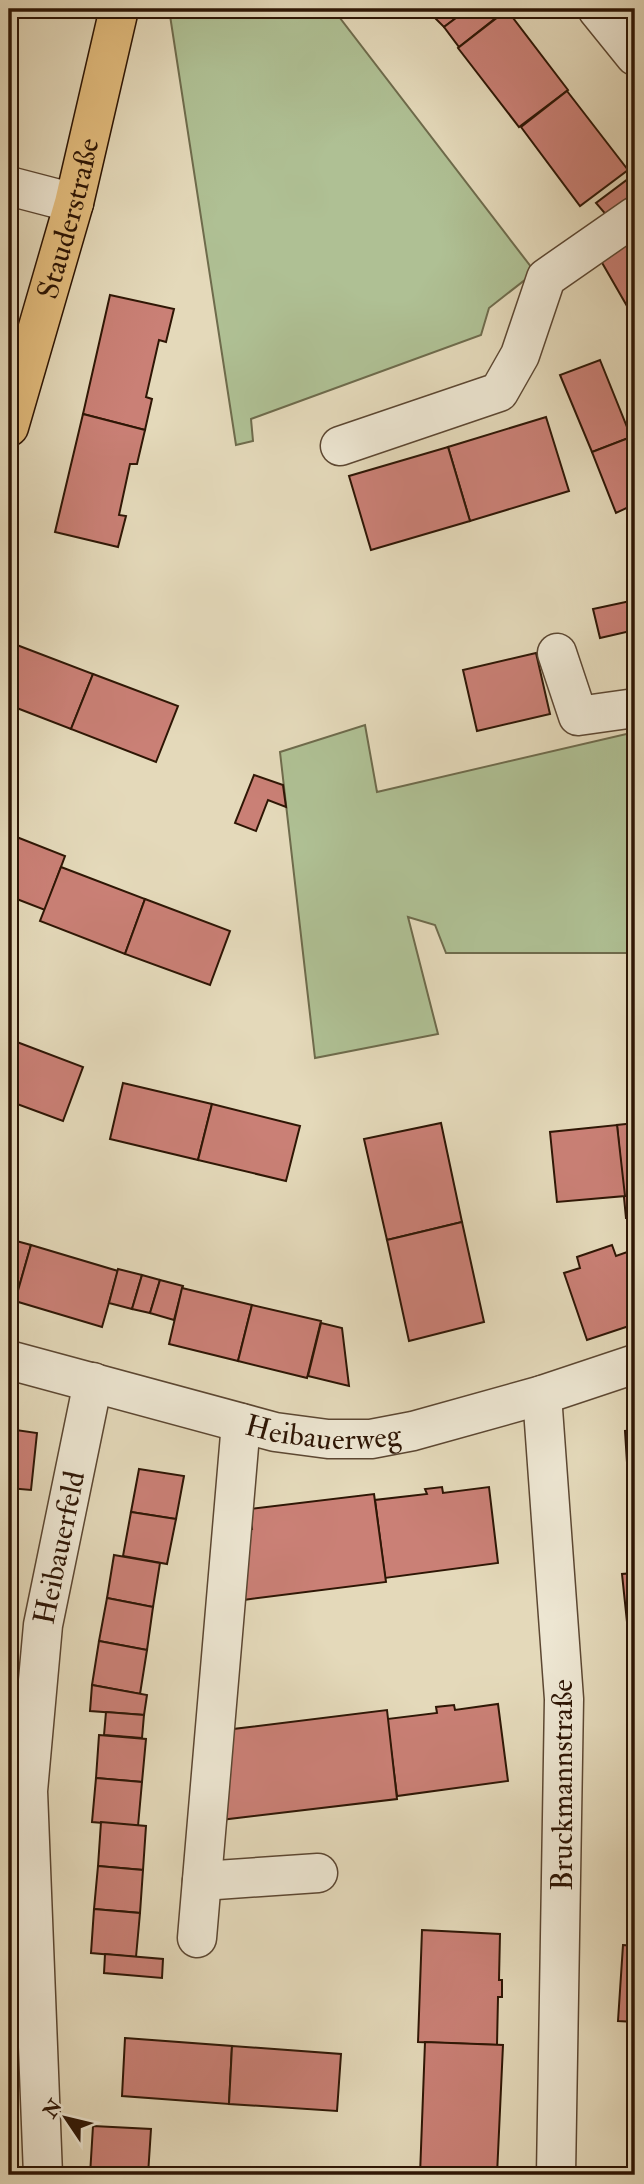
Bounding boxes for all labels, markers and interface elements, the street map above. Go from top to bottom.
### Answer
street label: Stauderstraße [29,134,107,303]
street label: Heibauerweg [241,1406,405,1458]
street label: Heibauerfeld [25,1468,93,1627]
street label: Bruckmannstraße [544,1679,581,1891]
north arrow [32,2082,102,2152]
text: N [38,2094,68,2123]

